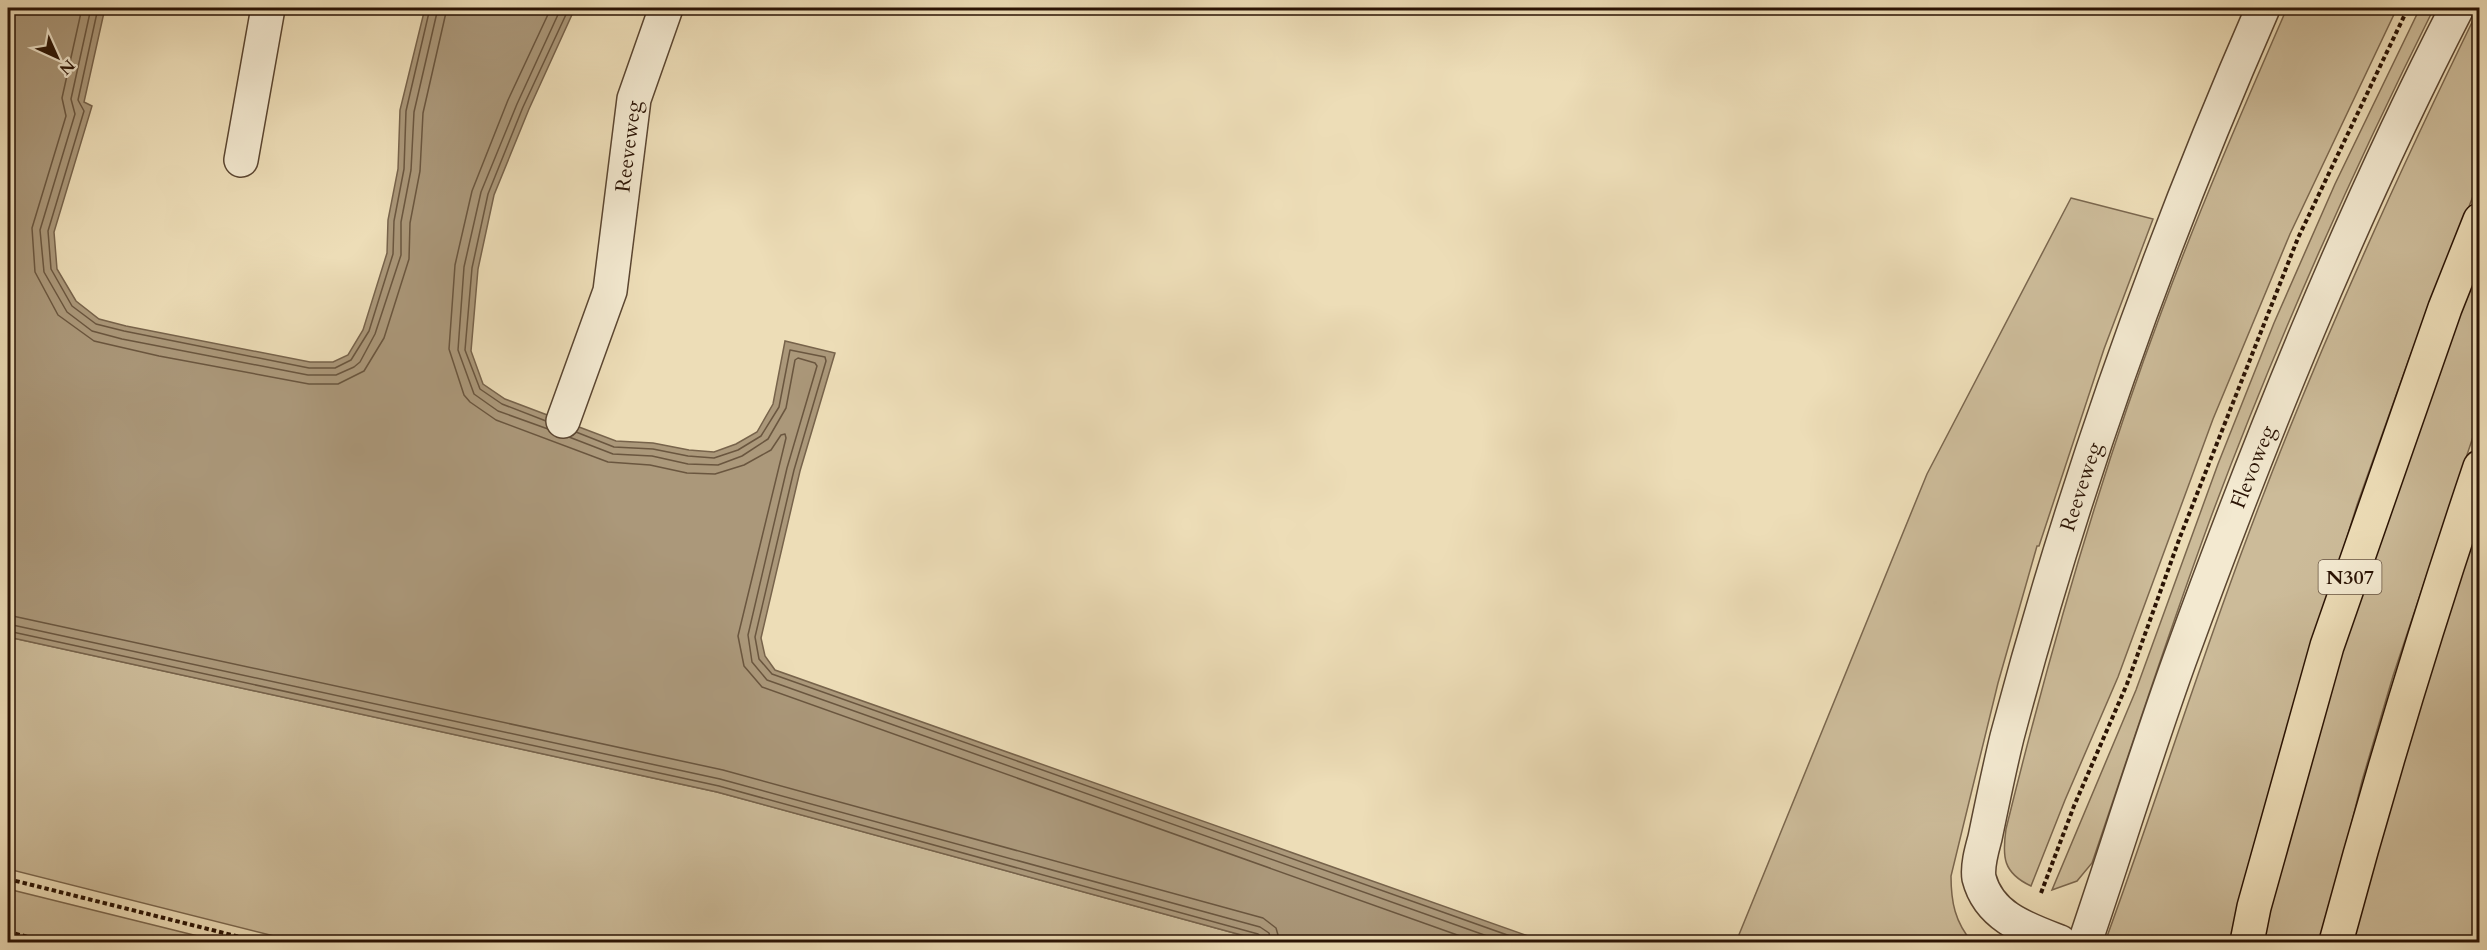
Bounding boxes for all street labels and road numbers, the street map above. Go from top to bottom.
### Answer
street label: Reeveweg [608,99,648,194]
street label: Flevoweg [2223,421,2282,513]
street label: Reeveweg [2053,438,2109,535]
road number: N307 [2318,560,2382,594]

